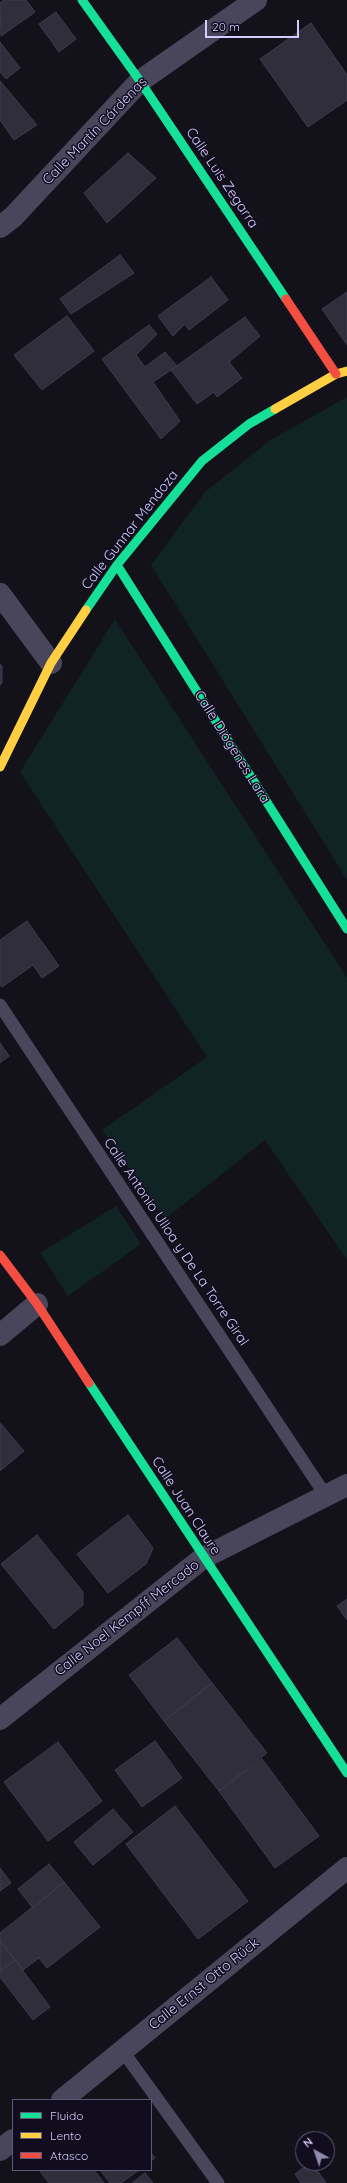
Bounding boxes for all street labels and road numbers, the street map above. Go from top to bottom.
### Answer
street label: Calle Martín Cárdenas [39,74,151,188]
street label: Calle Luis Zegarra [182,125,262,231]
street label: Calle Gunnar Mendoza [78,467,182,593]
street label: Calle Diógenes Lara [191,688,273,806]
street label: Calle Antonio Ulloa y De La Torre Giral [100,1135,252,1349]
street label: Calle Juan Claure [148,1454,224,1558]
street label: Calle Noel Kempff Mercado [51,1556,203,1680]
street label: Calle Ernst Otto Rück [146,1934,262,2034]

